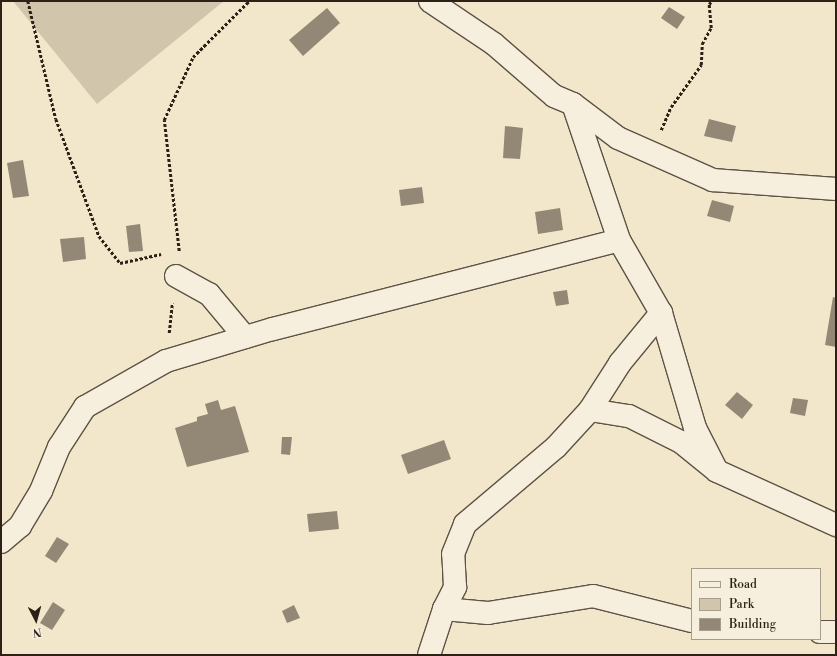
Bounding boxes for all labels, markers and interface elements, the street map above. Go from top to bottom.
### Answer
legend [691,568,821,640]
text: Road [729,577,757,592]
text: Park [729,597,754,612]
north arrow [16,600,56,640]
text: Building [729,617,776,632]
text: N [32,625,42,639]

